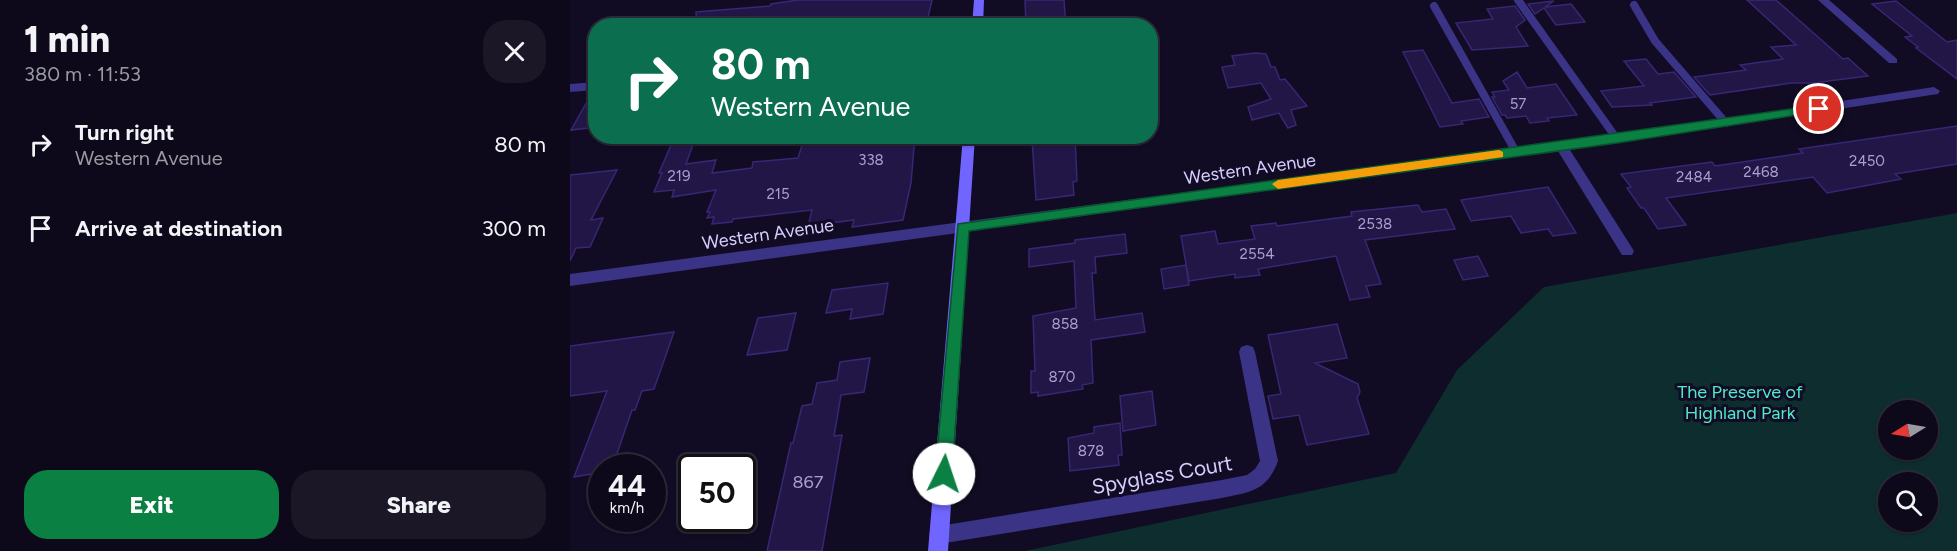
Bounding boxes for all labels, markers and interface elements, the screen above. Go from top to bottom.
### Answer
text: 1 min [24,18,110,61]
button: close [483,20,546,83]
text: 80 m [711,39,811,90]
icon: right [612,42,690,120]
text: 380 m · 11:53 [24,62,141,86]
pin [1793,83,1844,134]
text: Western Avenue [711,90,910,123]
icon: arrive [1802,92,1835,125]
house number: 57 [1510,95,1526,113]
text: Turn right [75,119,174,146]
icon: right [24,128,57,161]
text: 80 m [494,131,546,158]
text: Western Avenue [75,146,223,170]
street label: Western Avenue [1183,149,1317,189]
house number: 338 [858,151,884,169]
house number: 2450 [1849,152,1885,170]
house number: 2468 [1743,163,1779,181]
house number: 219 [667,167,691,185]
house number: 2484 [1676,168,1712,186]
house number: 215 [766,185,790,203]
icon: arrive [24,212,57,245]
street label: Western Avenue [701,214,835,254]
text: Arrive at destination [75,215,283,242]
text: 300 m [482,215,546,242]
house number: 2538 [1358,215,1392,233]
house number: 2554 [1240,245,1274,263]
house number: 858 [1051,315,1079,333]
house number: 870 [1049,368,1075,386]
park label: The Preserve of Highland Park [1677,381,1803,424]
north arrow [1878,400,1938,460]
map controls [1878,400,1938,532]
position arrow [912,442,976,506]
house number: 878 [1078,442,1104,460]
street label: Spyglass Court [1090,450,1234,499]
speed limit sign: 50 [678,454,756,532]
text: 44 [608,467,646,504]
button: Exit [24,470,279,539]
button: Share [291,470,546,539]
house number: 867 [793,471,824,493]
button: search [1878,472,1938,532]
text: km/h [610,499,644,517]

